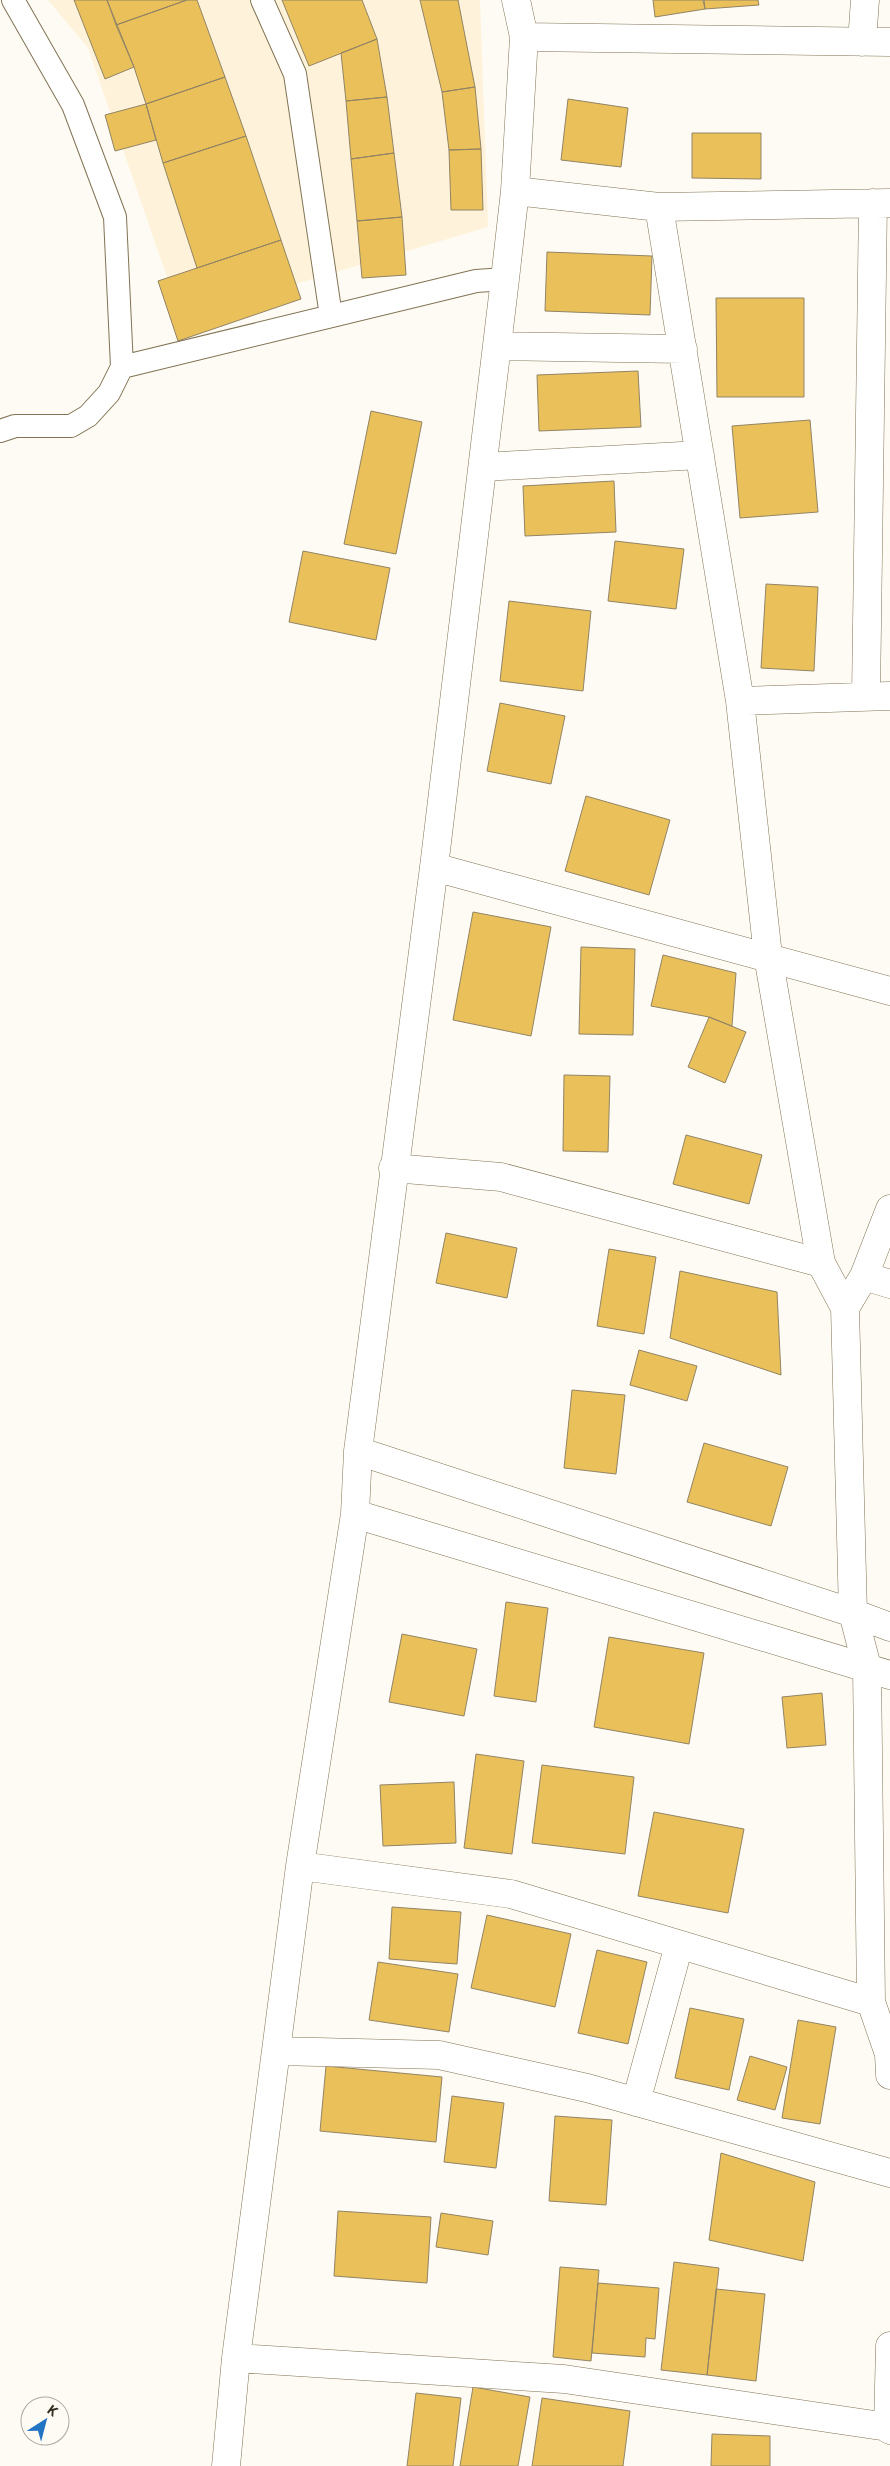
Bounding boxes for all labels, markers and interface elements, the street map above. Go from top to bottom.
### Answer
north arrow [20,2396,70,2446]
text: K [44,2401,62,2420]

